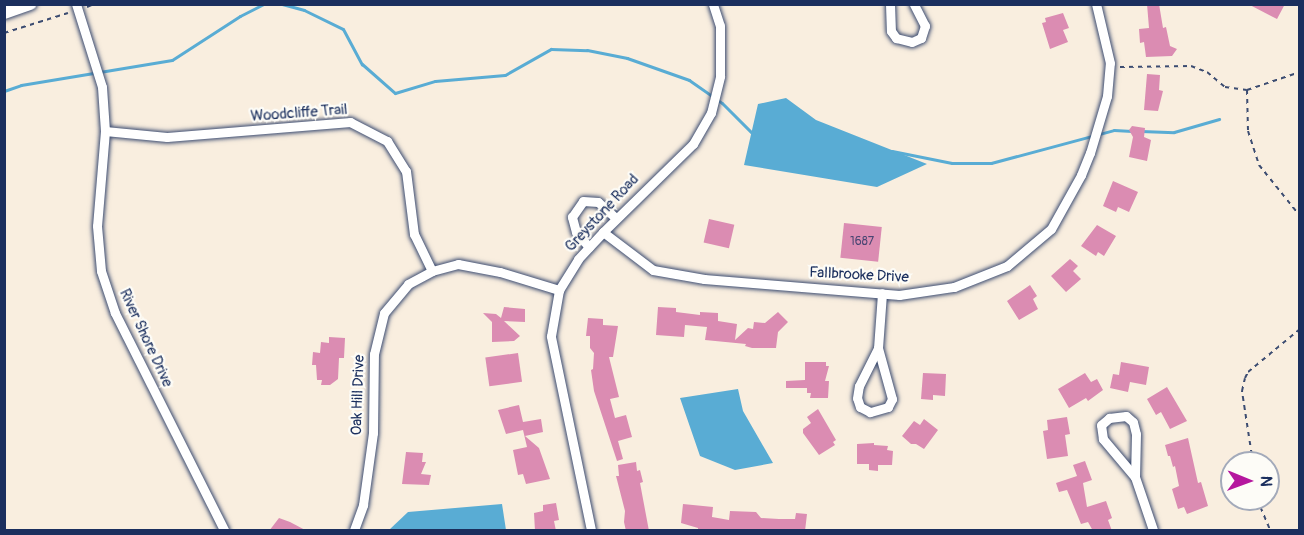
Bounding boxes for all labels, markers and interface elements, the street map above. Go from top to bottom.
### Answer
street label: Woodcliffe Trail [250,101,348,125]
street label: Greystone Road [561,170,643,256]
house number: 1687 [850,235,874,249]
street label: Fallbrooke Drive [809,263,909,287]
street label: River Shore Drive [115,286,177,390]
street label: Oak Hill Drive [348,354,368,436]
north arrow [1220,451,1280,511]
text: N [1256,476,1276,487]

